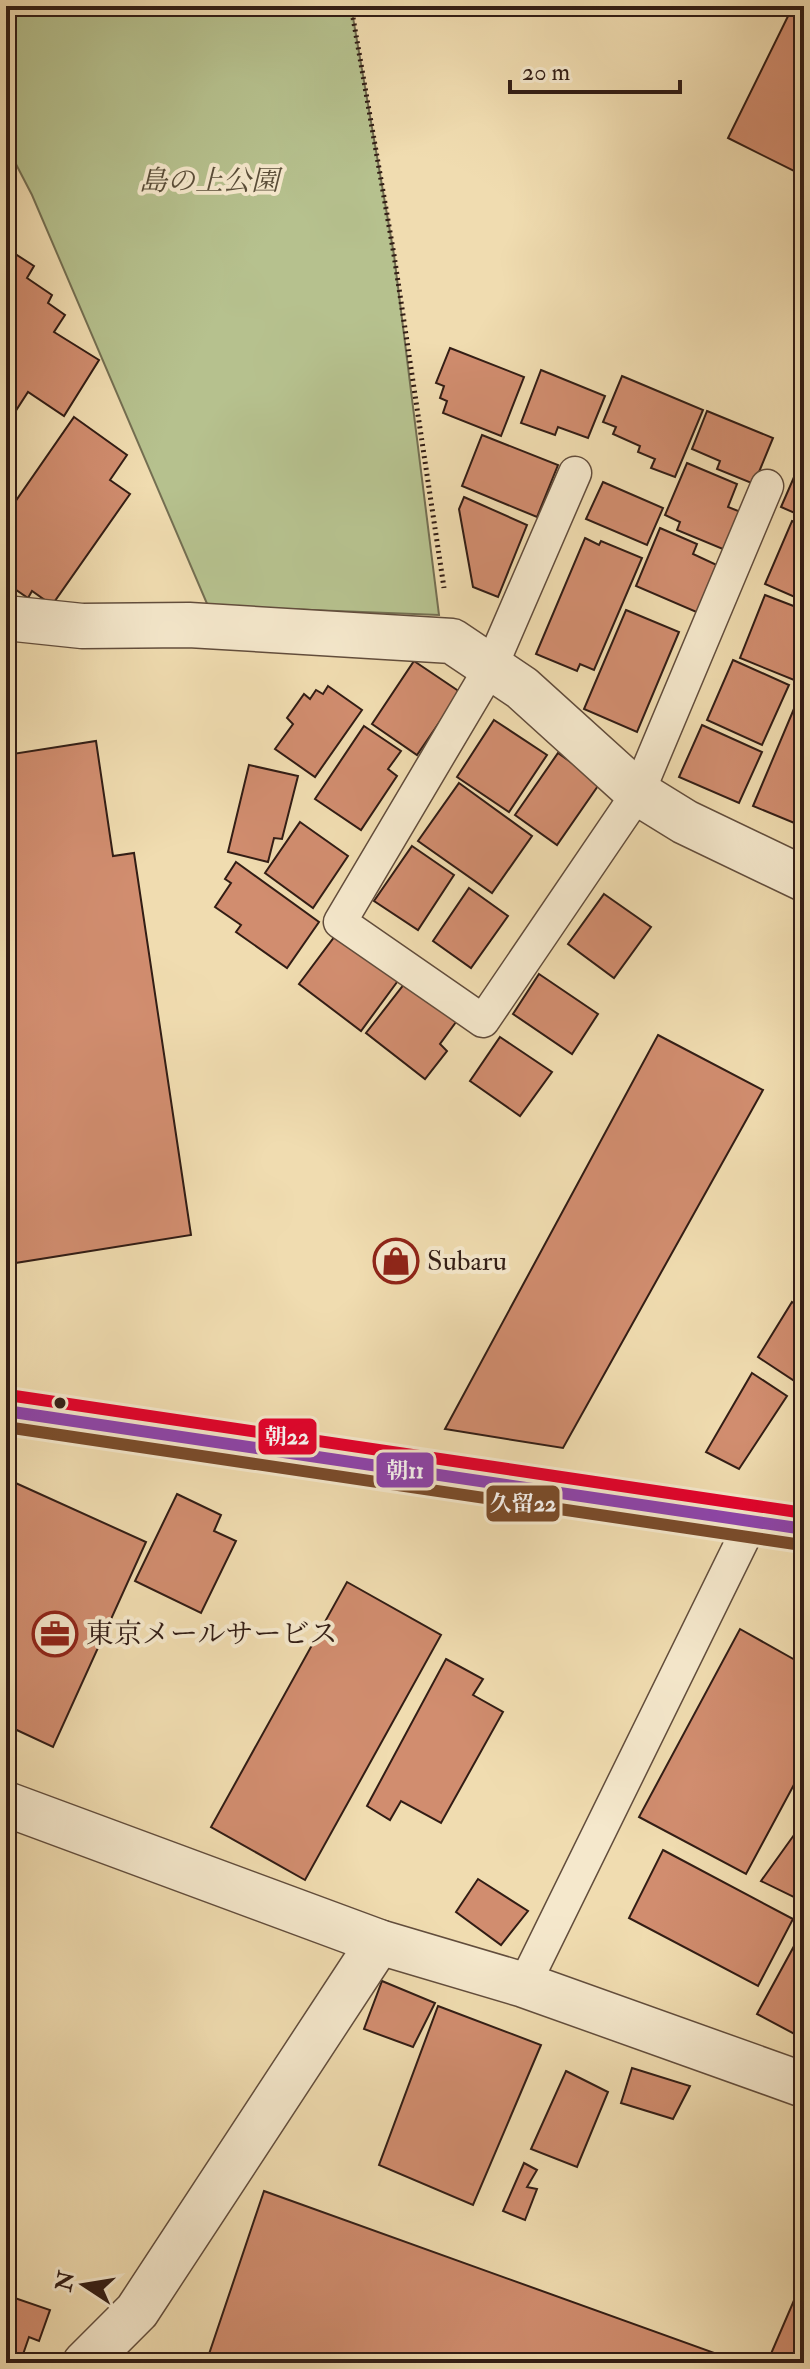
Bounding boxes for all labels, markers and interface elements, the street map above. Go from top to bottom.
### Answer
scale bar [510,44,680,94]
text: 20 m [522,57,571,88]
park label: 島の上公園 [139,164,283,199]
shop icon: Subaru [372,1237,420,1285]
place label: Subaru [427,1244,507,1279]
unlabelled marker [52,1395,68,1411]
line badge: 朝22 [257,1417,318,1456]
text: 朝22 [265,1423,309,1451]
line badge: 朝11 [375,1451,435,1489]
text: 朝11 [386,1457,424,1485]
line badge: 久留22 [485,1484,561,1523]
text: 久留22 [490,1490,556,1518]
office icon: 東京メールサービス [31,1610,79,1658]
place label: 東京メールサービス [86,1617,337,1652]
north arrow [44,2245,124,2325]
text: N [49,2268,81,2295]

